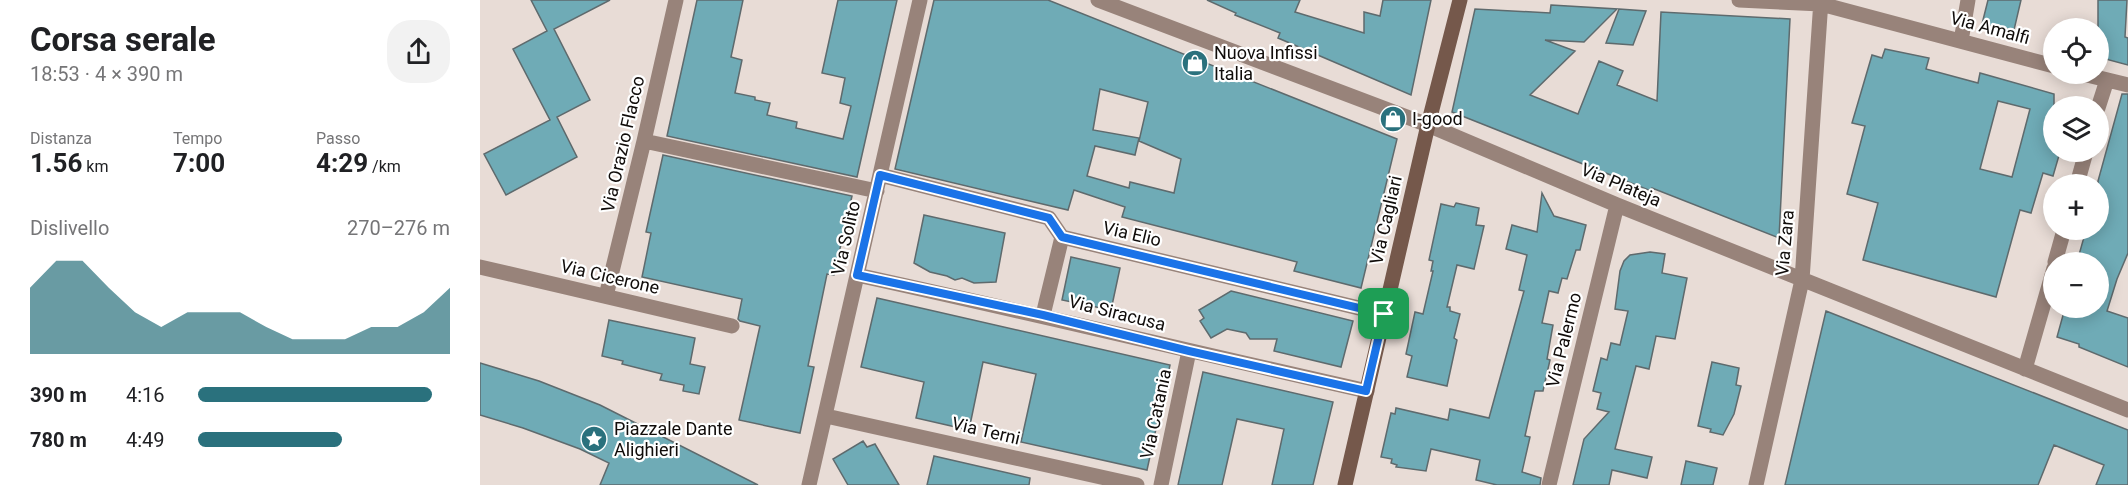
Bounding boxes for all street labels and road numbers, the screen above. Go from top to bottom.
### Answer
street label: Via Amalfi [1948,7,2032,48]
street label: Via Orazio Flacco [597,74,648,214]
street label: Via Plateja [1578,158,1664,211]
street label: Via Cagliari [1365,173,1406,266]
street label: Via Solìto [827,199,864,277]
street label: Via Zara [1771,209,1798,277]
street label: Via Elio [1101,217,1163,250]
street label: Via Cicerone [559,255,662,298]
street label: Via Siracusa [1066,290,1168,335]
street label: Via Palermo [1542,290,1585,390]
street label: Via Catania [1136,367,1175,461]
street label: Via Terni [950,412,1022,449]

